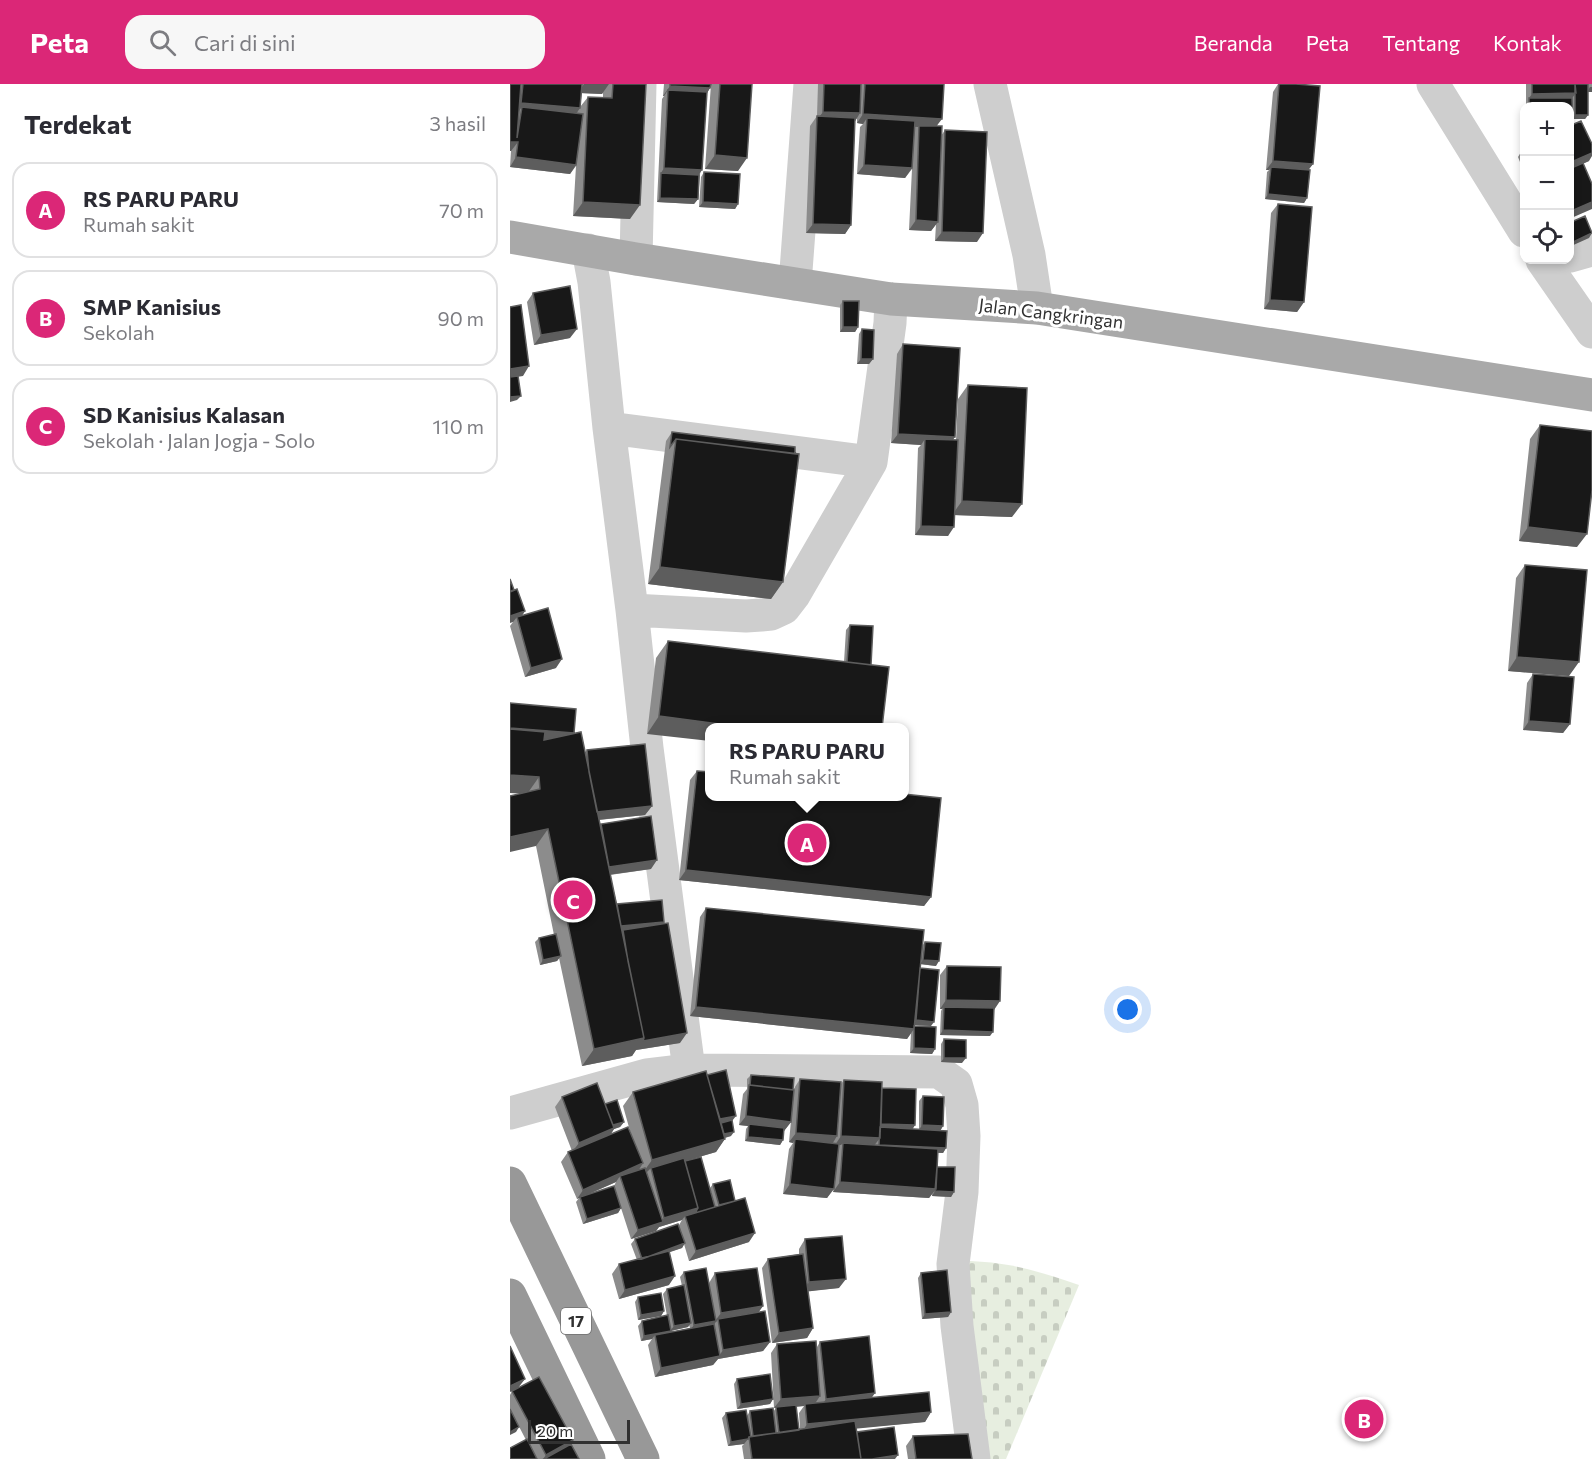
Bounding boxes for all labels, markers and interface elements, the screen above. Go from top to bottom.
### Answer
search box [125,15,545,69]
text: Peta [30,25,89,59]
icon: search [146,26,179,59]
text: Cari di sini [194,29,296,56]
text: Beranda [1194,30,1273,55]
text: Peta [1306,30,1349,55]
text: Tentang [1382,30,1460,55]
text: Kontak [1493,30,1562,55]
map controls [1520,102,1574,264]
button: + [1520,102,1574,156]
text: Terdekat [24,108,131,139]
text: 3 hasil [430,111,486,135]
button: − [1520,156,1574,210]
text: RS PARU PARU [83,185,239,212]
text: A [38,198,53,222]
text: 70 m [439,198,484,222]
button: locate [1520,210,1574,264]
text: Rumah sakit [83,212,194,236]
text: SMP Kanisius [83,293,221,320]
street label: Jalan Cangkringan [978,293,1125,333]
text: B [39,306,52,330]
text: 90 m [438,306,484,330]
text: Sekolah [83,320,155,344]
text: SD Kanisius Kalasan [83,401,285,428]
text: C [39,414,52,438]
text: 110 m [433,414,484,438]
text: Sekolah · Jalan Jogja - Solo [83,428,315,452]
popup [705,723,909,801]
text: RS PARU PARU [729,737,885,764]
text: Rumah sakit [729,764,840,788]
pin: A [788,820,826,866]
pin: C [554,878,592,922]
your location [1113,995,1142,1024]
road number: 17 [561,1308,591,1334]
pin: B [1344,1396,1384,1442]
scale bar [528,1417,630,1444]
text: 20 m [537,1421,573,1440]

